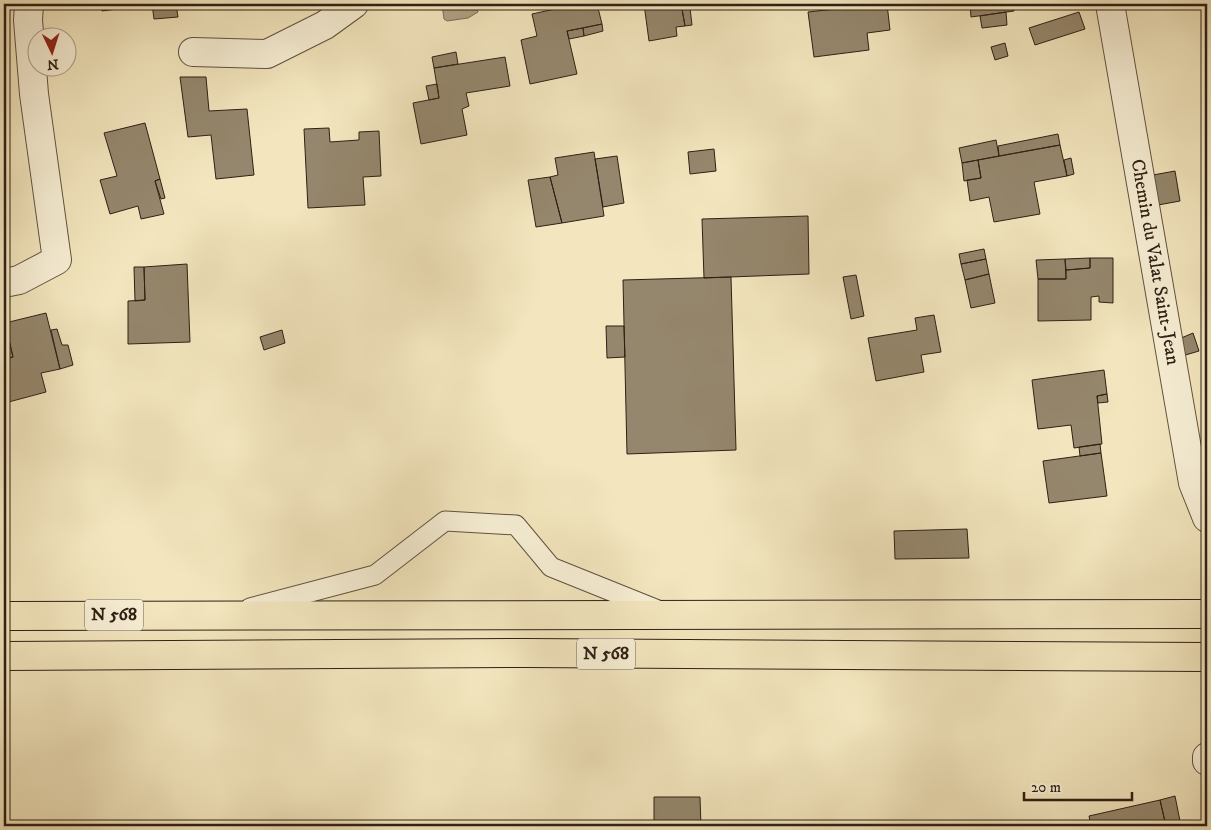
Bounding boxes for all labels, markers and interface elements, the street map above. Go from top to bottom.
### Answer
north arrow [28,28,78,78]
text: N [46,55,59,73]
street label: Chemin du Valat Saint-Jean [1126,157,1184,367]
road number: N 568 [85,600,143,630]
road number: N 568 [577,639,635,670]
scale bar [1024,770,1131,802]
text: 20 m [1031,778,1061,797]

